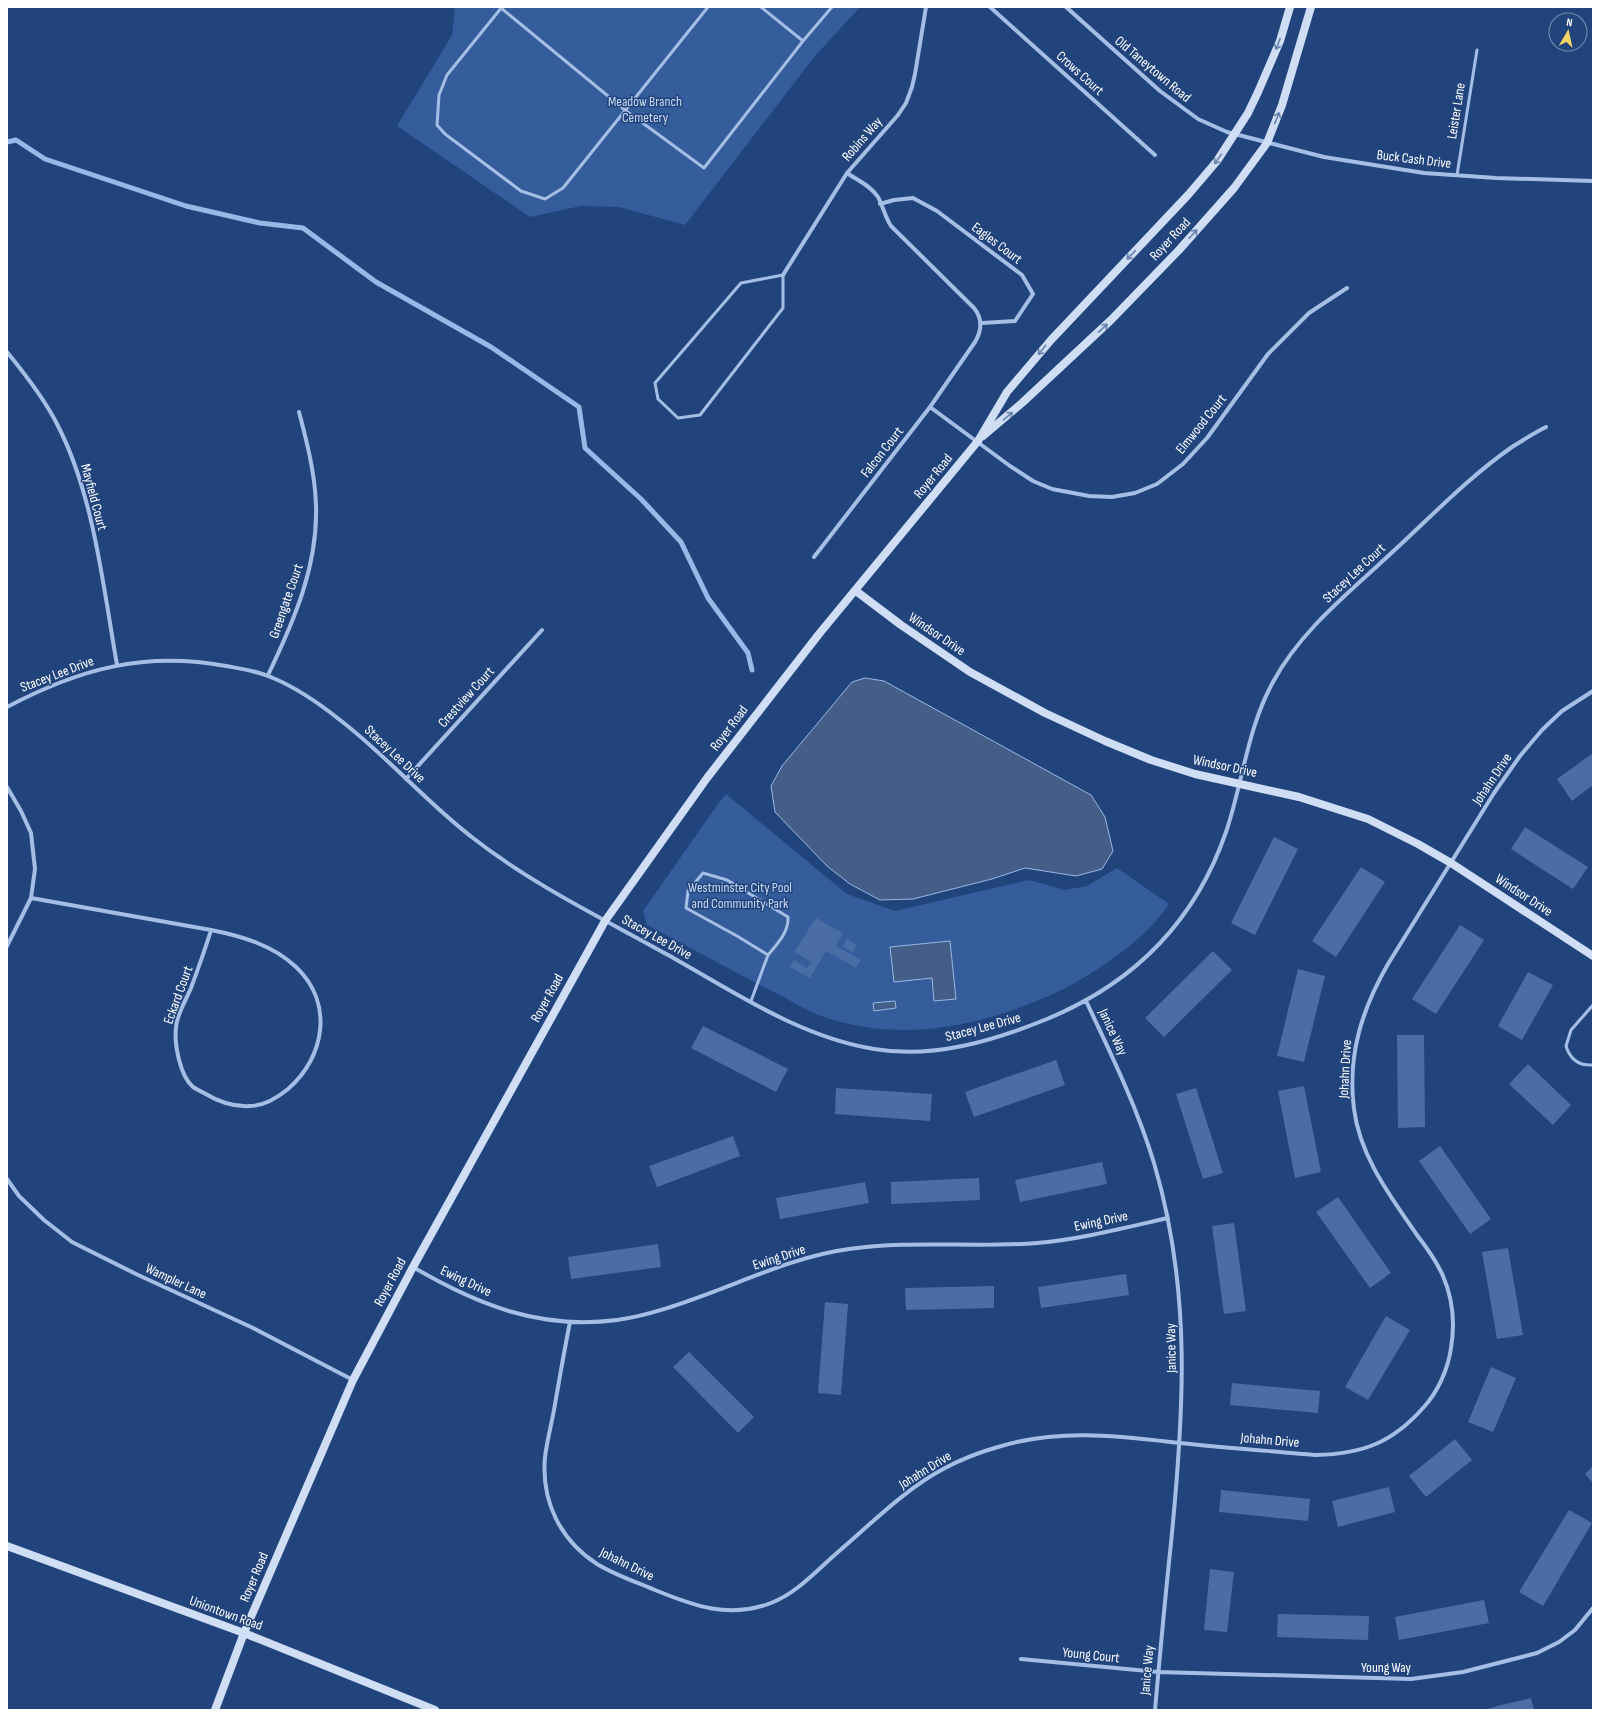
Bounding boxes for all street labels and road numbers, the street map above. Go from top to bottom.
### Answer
street label: Old Taneytown Road [1112,32,1195,106]
street label: Crows Court [1053,47,1107,99]
street label: Leister Lane [1443,82,1469,140]
street label: Robins Way [838,113,886,165]
street label: Buck Cash Drive [1376,146,1452,172]
street label: Royer Road [1146,214,1194,264]
street label: Eagles Court [968,219,1026,267]
street label: Elmwood Court [1172,391,1230,457]
street label: Falcon Court [857,423,907,481]
street label: Royer Road [910,450,956,502]
street label: Mayfield Court [77,462,111,532]
street label: Stacey Lee Court [1319,540,1389,606]
street label: Greengate Court [265,562,307,640]
street label: Windsor Drive [905,609,969,659]
street label: Stacey Lee Drive [18,652,96,696]
street label: Crestview Court [434,663,498,731]
street label: Royer Road [706,702,752,754]
street label: Stacey Lee Drive [361,721,429,787]
street label: Johahn Drive [1468,750,1515,809]
street label: Windsor Drive [1191,751,1259,781]
street label: Windsor Drive [1492,870,1556,920]
street label: Stacey Lee Drive [619,911,695,963]
street label: Eckard Court [160,964,196,1026]
street label: Royer Road [527,971,567,1025]
street label: Janice Way [1094,1005,1131,1059]
street label: Stacey Lee Drive [943,1009,1023,1045]
street label: Johahn Drive [1335,1039,1355,1100]
street label: Ewing Drive [1073,1207,1129,1235]
street label: Ewing Drive [750,1240,808,1274]
street label: Royer Road [370,1255,410,1309]
street label: Wampler Lane [143,1259,209,1303]
street label: Ewing Drive [438,1262,494,1300]
street label: Janice Way [1162,1322,1180,1374]
street label: Johahn Drive [1239,1429,1300,1451]
street label: Johahn Drive [895,1447,954,1493]
street label: Johahn Drive [596,1543,657,1585]
street label: Royer Road [236,1549,272,1604]
street label: Uniontown Road [187,1592,265,1634]
street label: Young Court [1062,1644,1120,1666]
street label: Janice Way [1136,1644,1158,1696]
street label: Young Way [1361,1659,1412,1676]

